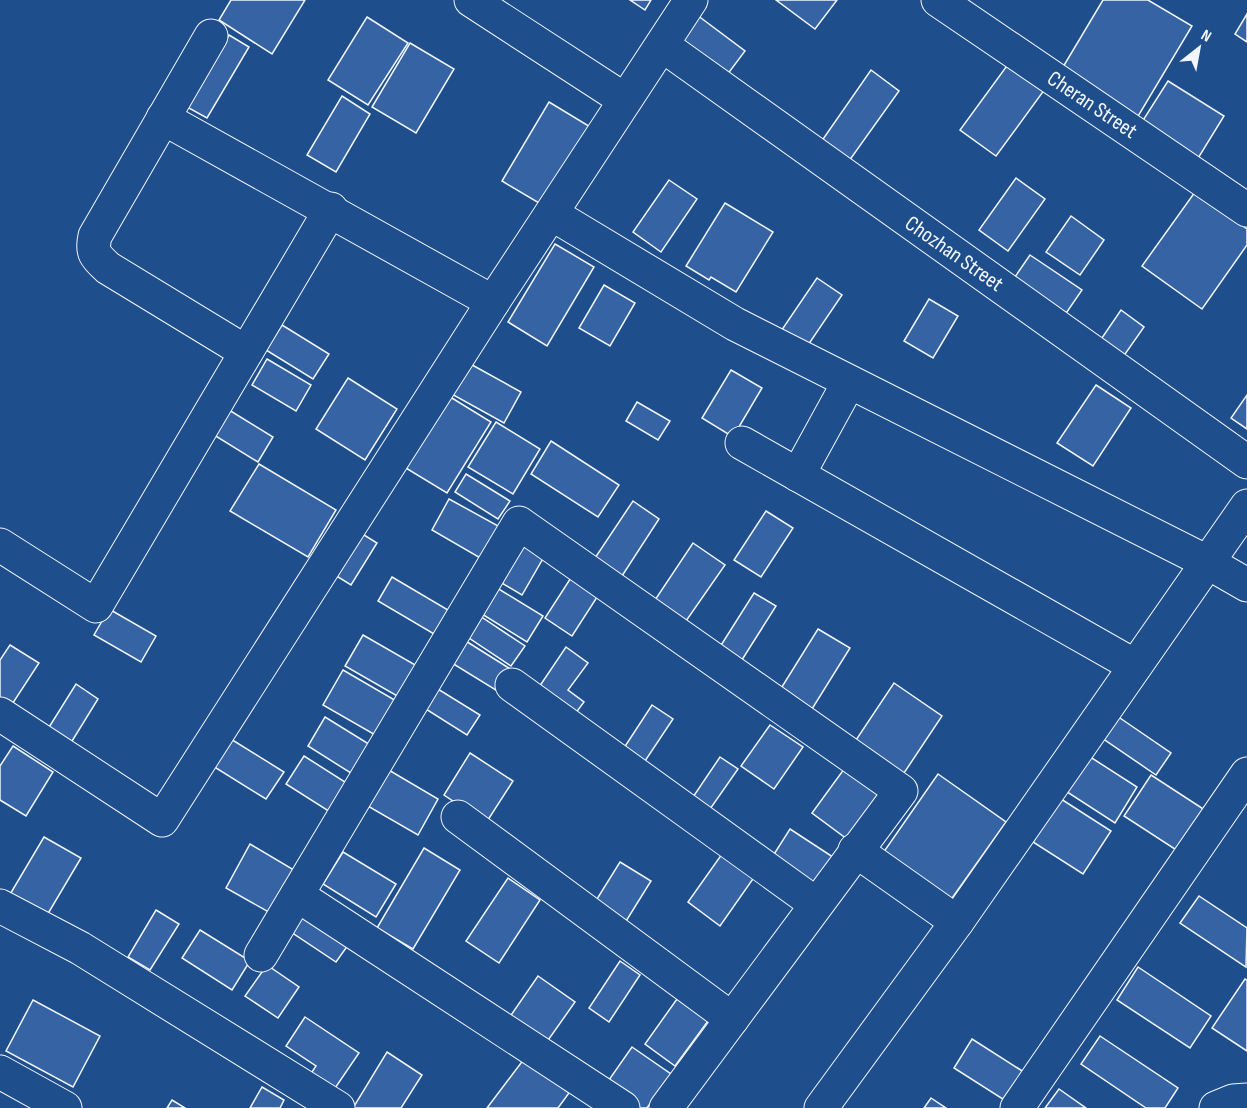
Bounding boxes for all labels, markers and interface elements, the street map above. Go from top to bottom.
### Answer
north arrow [1169,18,1229,78]
text: N [1197,26,1215,47]
street label: Cheran Street [1042,65,1142,145]
street label: Chozhan Street [899,210,1009,298]

